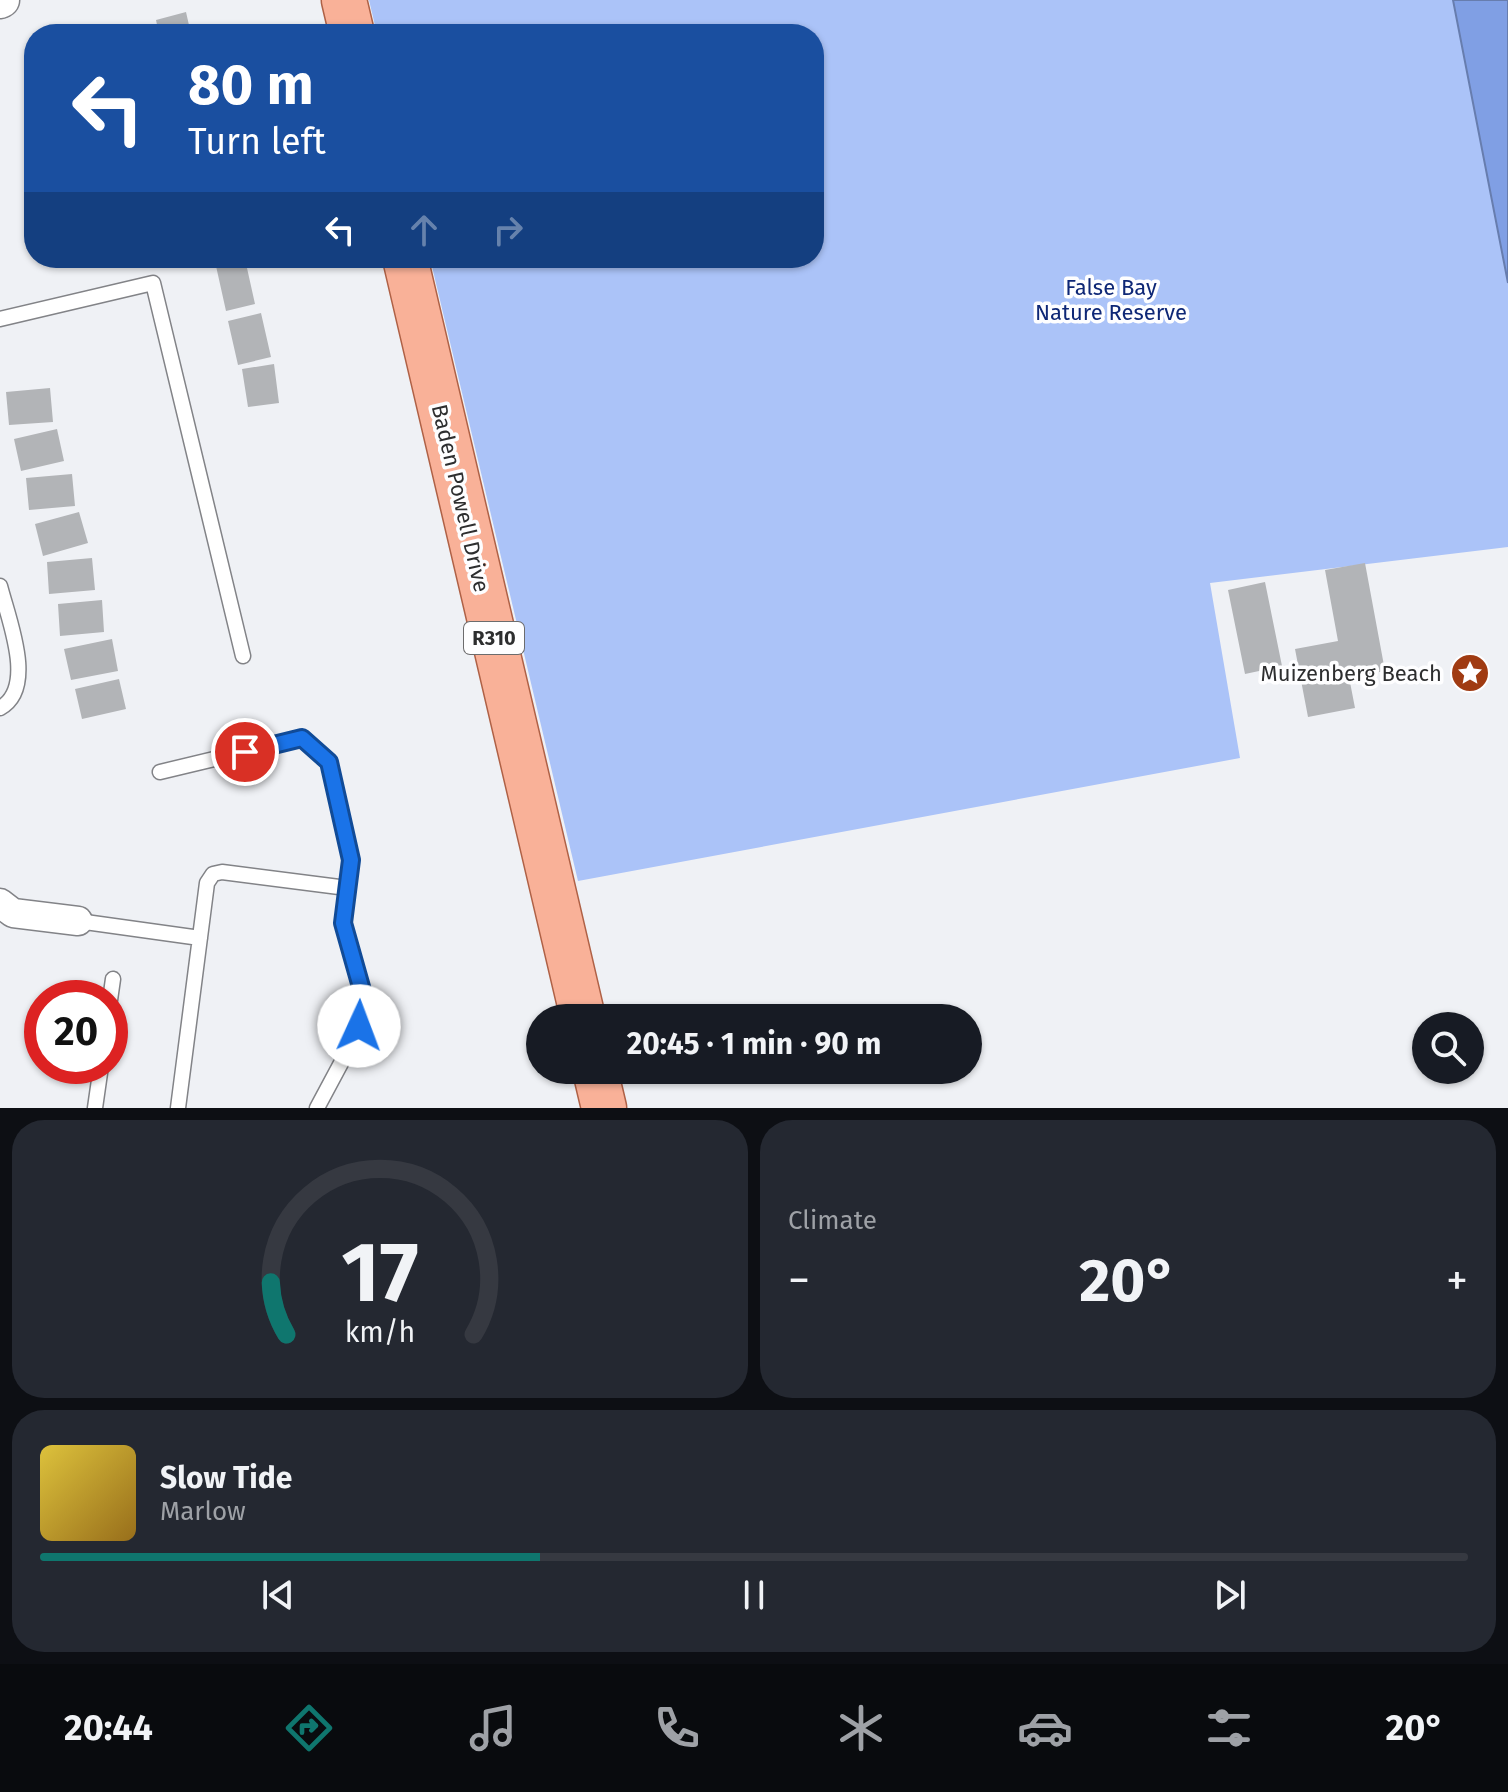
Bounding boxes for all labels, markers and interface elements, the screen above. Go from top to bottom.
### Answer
text: 80 m [188,52,314,119]
icon: left [56,56,160,160]
text: Turn left [188,120,326,164]
icon: left [318,208,362,252]
icon: ahead [402,208,446,252]
icon: right [486,208,530,252]
park label: False Bay Nature Reserve [1035,274,1187,326]
street label: Baden Powell Drive [426,401,495,595]
road number: R310 [464,622,524,654]
place icon: Muizenberg Beach [1449,652,1491,694]
place label: Muizenberg Beach [1261,660,1442,687]
pin [211,718,279,786]
icon: arrive [223,730,267,774]
speed limit sign: 20 [24,980,128,1084]
position arrow [317,984,401,1068]
map controls [1412,1012,1484,1084]
button: search [1412,1012,1484,1084]
text: 20:45 · 1 min · 90 m [627,1026,881,1062]
text: Climate [788,1205,877,1236]
text: 17 [341,1223,419,1323]
text: 20° [1079,1245,1177,1317]
text: − [788,1254,810,1307]
text: + [1446,1254,1468,1307]
text: km/h [345,1315,415,1350]
text: Slow Tide [160,1460,292,1496]
text: Marlow [160,1496,246,1527]
icon: previous [256,1573,300,1617]
icon: pause [732,1573,776,1617]
icon: next [1208,1573,1252,1617]
icon: directions [281,1700,337,1756]
icon: music [465,1700,521,1756]
icon: phone [649,1700,705,1756]
icon: climate [833,1700,889,1756]
icon: car [1017,1700,1073,1756]
icon: filters [1201,1700,1257,1756]
text: 20:44 [64,1706,153,1750]
text: 20° [1386,1706,1444,1750]

